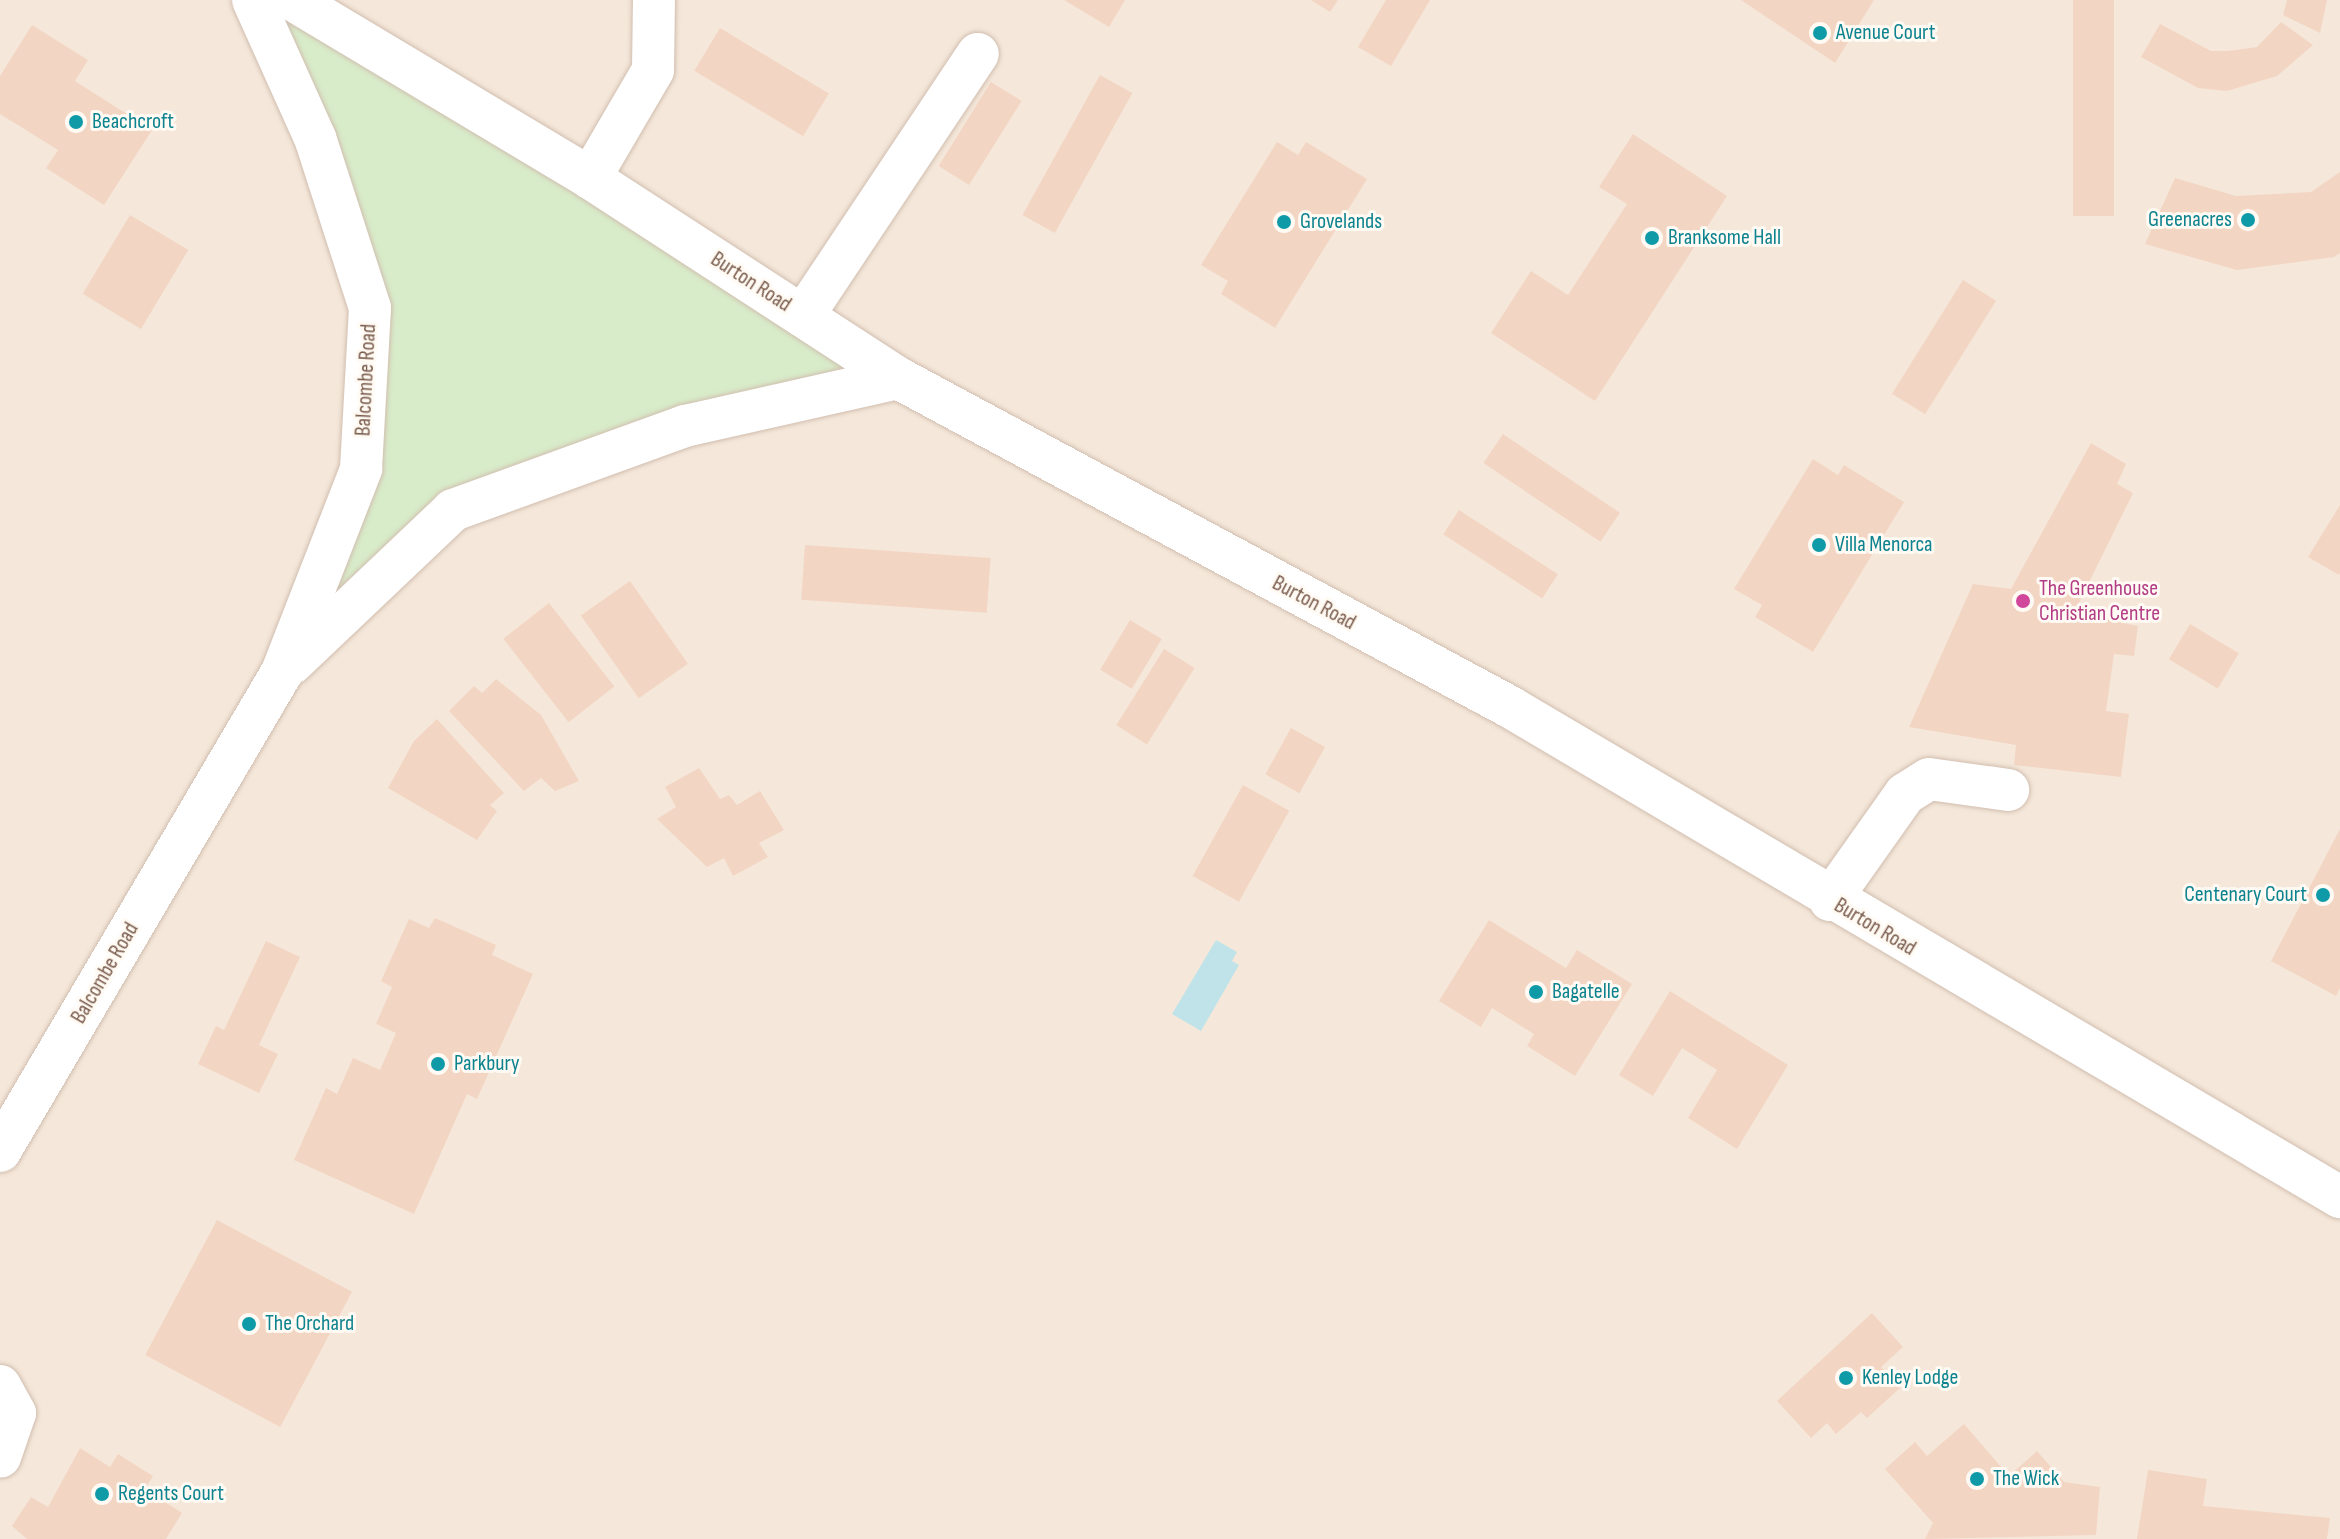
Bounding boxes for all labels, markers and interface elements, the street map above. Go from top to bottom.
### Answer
place label: Avenue Court [1836,20,1935,46]
marker: Avenue Court [1811,24,1829,42]
place label: Beachcroft [92,109,174,135]
marker: Beachcroft [67,113,85,131]
place label: Greenacres [2148,207,2232,233]
place label: Grovelands [1300,209,1382,235]
marker: Greenacres [2239,211,2257,229]
marker: Grovelands [1275,213,1293,231]
place label: Branksome Hall [1668,225,1781,251]
marker: Branksome Hall [1643,229,1661,247]
street label: Burton Road [706,246,796,318]
street label: Balcombe Road [350,323,382,437]
place label: Villa Menorca [1835,532,1933,558]
marker: Villa Menorca [1810,536,1828,554]
street label: Burton Road [1268,570,1360,636]
place label: The Greenhouse Christian Centre [2039,575,2160,626]
marker: The Greenhouse Christian Centre [2014,592,2032,610]
place label: Centenary Court [2184,882,2307,908]
marker: Centenary Court [2314,886,2332,904]
street label: Burton Road [1829,892,1921,962]
street label: Balcombe Road [65,918,145,1028]
place label: Bagatelle [1552,979,1620,1005]
marker: Bagatelle [1527,983,1545,1001]
place label: Parkbury [454,1051,519,1077]
marker: Parkbury [429,1055,447,1073]
place label: The Orchard [265,1311,354,1337]
marker: The Orchard [240,1315,258,1333]
place label: Kenley Lodge [1862,1365,1958,1391]
marker: Kenley Lodge [1837,1369,1855,1387]
place label: The Wick [1993,1466,2059,1492]
marker: The Wick [1968,1470,1986,1488]
place label: Regents Court [118,1481,224,1507]
marker: Regents Court [93,1485,111,1503]

